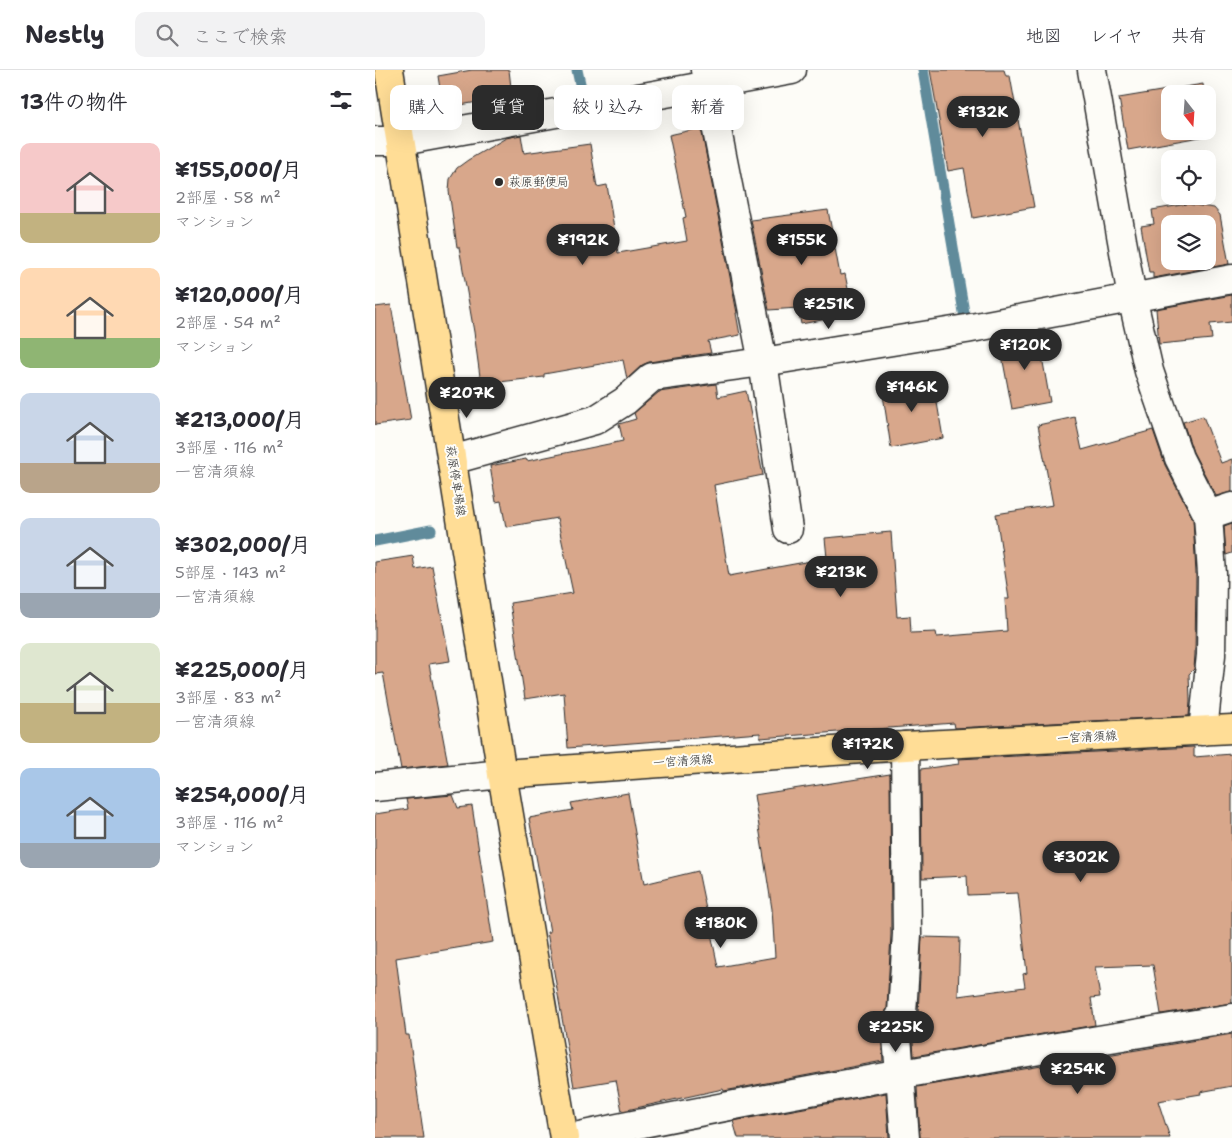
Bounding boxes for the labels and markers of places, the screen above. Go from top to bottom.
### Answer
pin: ¥132K [948,96,1018,138]
place label: 萩原郵便局 [509,174,569,190]
marker: 萩原郵便局 [493,176,505,188]
pin: ¥192K [548,224,618,266]
pin: ¥155K [767,224,837,266]
pin: ¥251K [794,288,864,330]
pin: ¥120K [990,328,1060,371]
pin: ¥146K [877,370,947,413]
pin: ¥207K [432,376,502,419]
pin: ¥213K [806,556,876,598]
pin: ¥172K [833,728,903,770]
pin: ¥302K [1046,840,1116,883]
pin: ¥180K [686,906,756,949]
pin: ¥225K [861,1010,931,1053]
pin: ¥254K [1043,1052,1113,1095]

